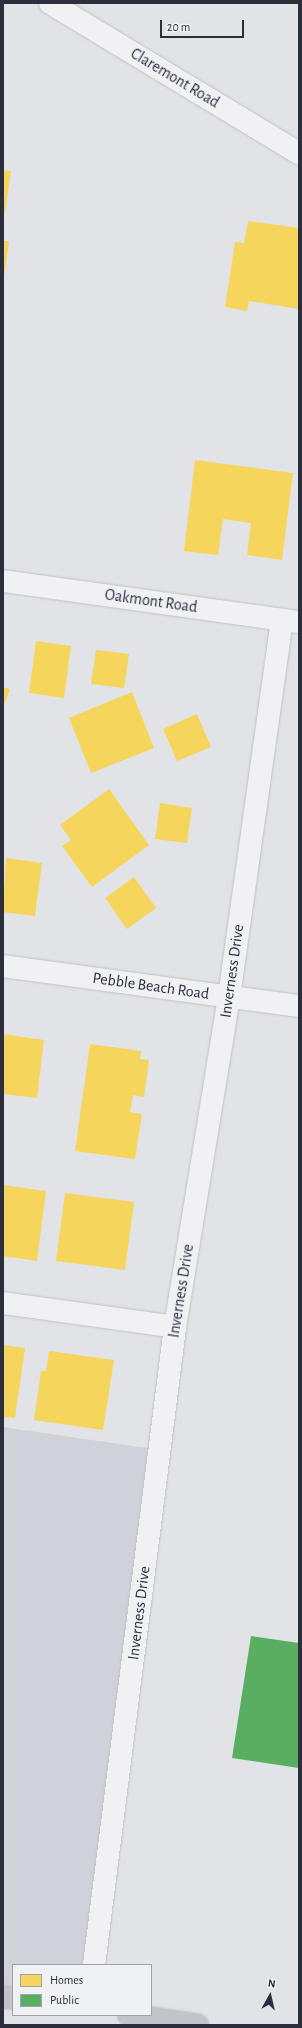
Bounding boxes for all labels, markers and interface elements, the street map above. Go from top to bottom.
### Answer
scale bar [162,12,246,38]
text: 20 m [167,21,190,33]
street label: Claremont Road [127,44,223,112]
street label: Oakmont Road [104,585,198,617]
street label: Inverness Drive [216,923,248,1019]
street label: Pebble Beach Road [91,968,211,1004]
street label: Inverness Drive [164,1243,198,1339]
street label: Inverness Drive [124,1565,154,1661]
legend [12,1964,152,2016]
text: Homes [50,1974,83,1986]
north arrow [250,1976,290,2016]
text: N [267,1978,276,1990]
text: Public [50,1994,79,2006]

